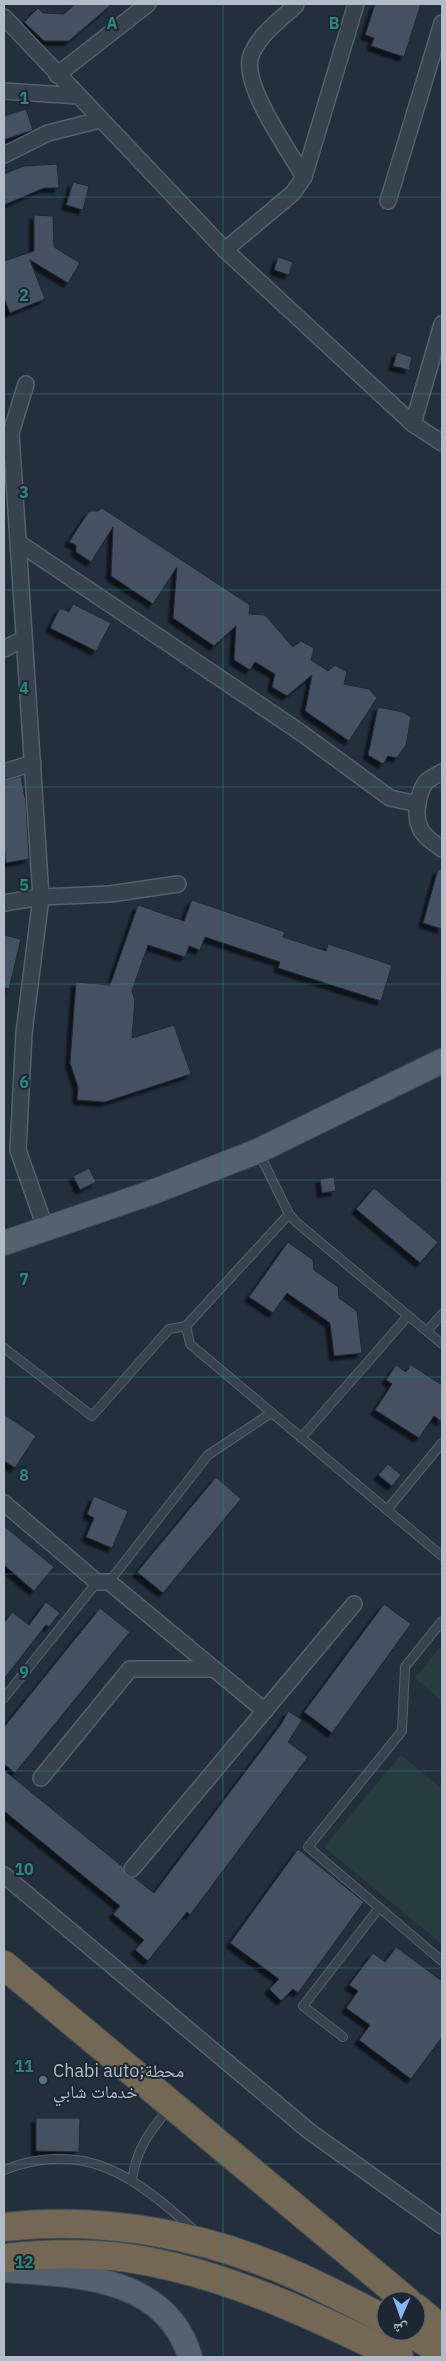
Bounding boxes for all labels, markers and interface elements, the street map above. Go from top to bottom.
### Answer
text: A [107,13,118,33]
text: B [329,13,340,33]
text: 1 [19,88,29,108]
text: 2 [19,285,29,305]
text: 3 [19,482,29,502]
text: 4 [19,678,29,698]
text: 5 [19,875,29,895]
text: 6 [19,1072,29,1092]
text: 7 [19,1269,29,1289]
text: 8 [19,1465,29,1485]
text: 9 [19,1662,29,1682]
text: 10 [14,1859,34,1879]
text: 11 [14,2056,34,2076]
place label: Chabi auto;محطة خدمات شابي [53,2059,184,2106]
marker: Chabi auto;محطة خدمات شابي [37,2074,49,2086]
text: 12 [14,2252,34,2272]
north arrow [376,2291,426,2341]
text: ش [393,2320,408,2338]

